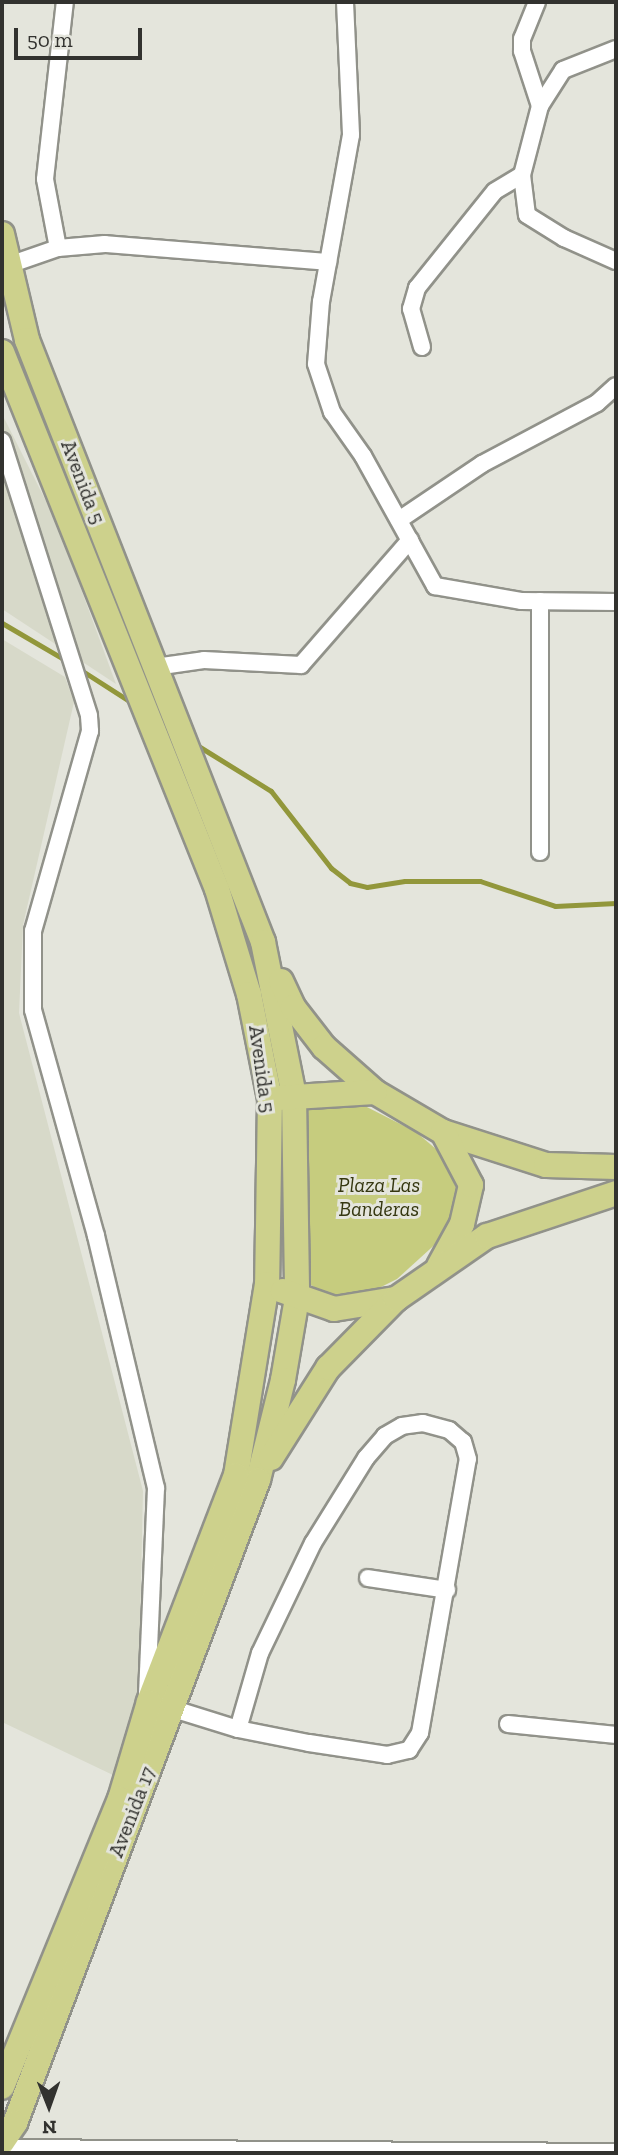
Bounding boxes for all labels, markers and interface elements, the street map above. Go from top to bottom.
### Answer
scale bar [18,14,145,58]
text: 50 m [27,27,73,52]
street label: Avenida 5 [55,436,111,528]
street label: Avenida 5 [243,1024,281,1114]
park label: Plaza Las Banderas [338,1172,420,1222]
street label: Avenida 17 [103,1763,161,1861]
north arrow [14,2071,84,2141]
text: N [42,2116,57,2139]

